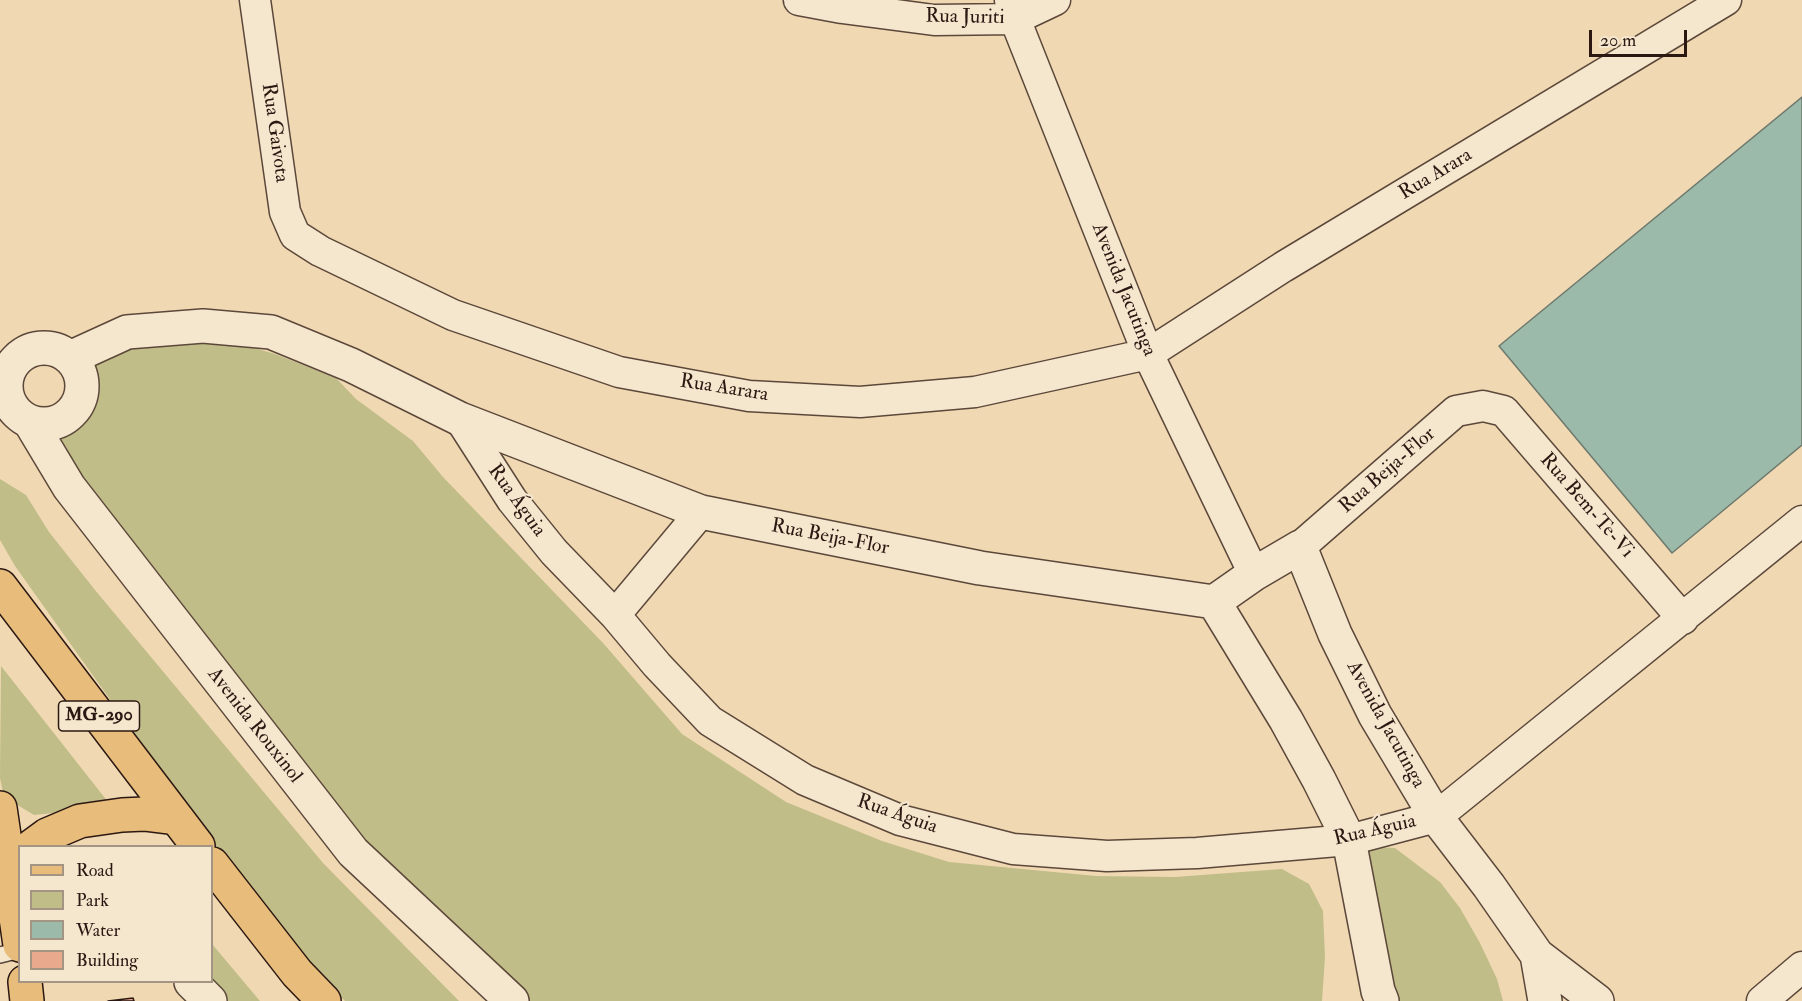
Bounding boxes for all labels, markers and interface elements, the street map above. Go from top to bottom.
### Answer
street label: Rua Juriti [925,5,1005,31]
scale bar [1592,18,1690,56]
text: 20 m [1600,29,1636,52]
street label: Rua Gaivota [255,82,293,184]
street label: Rua Arara [1395,144,1477,206]
street label: Avenida Jacutinga [1085,220,1161,360]
street label: Rua Aarara [678,370,770,408]
street label: Rua Beija-Flor [1335,423,1441,519]
street label: Rua Bem-Te-Vi [1534,449,1638,563]
street label: Rua Águia [482,460,550,542]
street label: Rua Beija-Flor [769,515,891,561]
street label: Avenida Jacutinga [1340,657,1430,793]
street label: Avenida Rouxinol [201,663,307,789]
road number: MG-290 [58,701,140,731]
street label: Rua Águia [854,790,940,840]
street label: Rua Águia [1332,810,1418,852]
legend [18,845,213,983]
text: Road [76,859,114,882]
text: Park [76,889,109,912]
text: Water [76,919,120,942]
text: Building [76,949,138,972]

